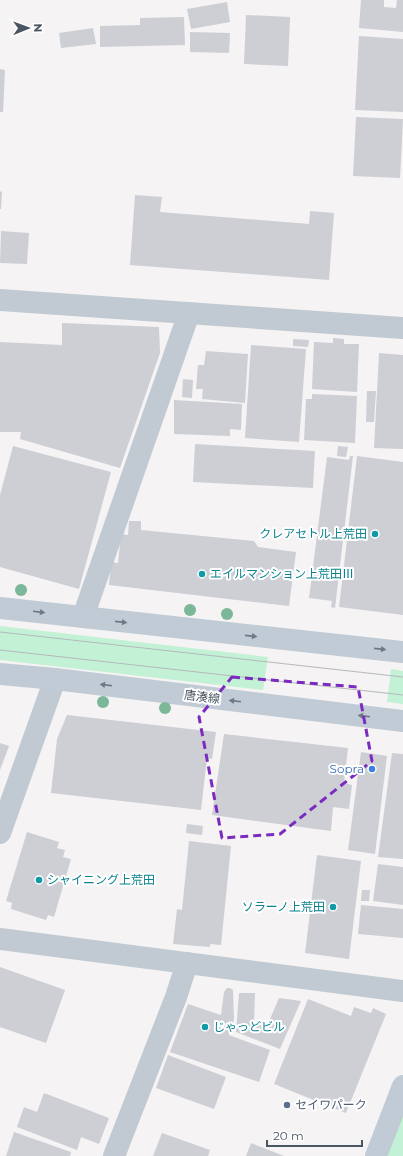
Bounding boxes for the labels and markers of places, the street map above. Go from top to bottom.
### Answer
place label: クレアセトル上荒田 [259,526,367,541]
marker: クレアセトル上荒田 [370,529,380,539]
place label: エイルマンション上荒田Ⅲ [210,566,354,581]
marker: エイルマンション上荒田Ⅲ [197,569,207,579]
place label: Sopra [330,761,364,776]
marker: Sopra [367,764,377,774]
place label: シャイニング上荒田 [47,872,155,887]
marker: シャイニング上荒田 [34,875,44,885]
place label: ソラーノ上荒田 [242,899,325,914]
marker: ソラーノ上荒田 [328,902,338,912]
place label: じゃっどビル [213,1019,285,1034]
marker: じゃっどビル [200,1022,210,1032]
place label: セイワパーク [295,1097,367,1112]
marker: セイワパーク [282,1100,292,1110]

